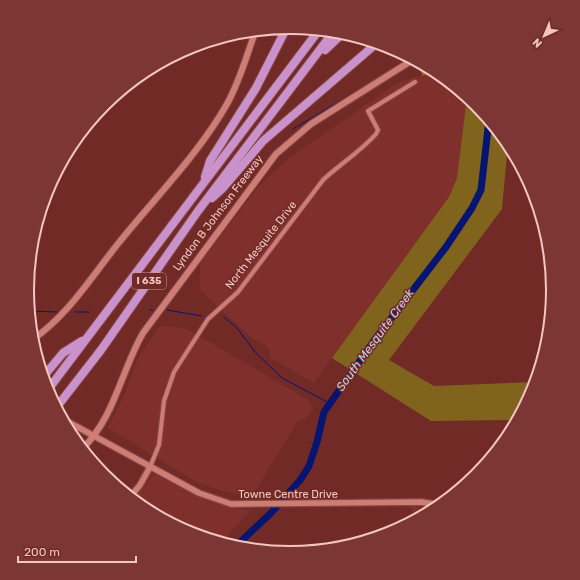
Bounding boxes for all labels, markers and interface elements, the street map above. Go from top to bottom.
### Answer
north arrow [524,16,564,56]
text: N [530,35,545,50]
street label: Lyndon B Johnson Freeway [170,153,266,273]
street label: North Mesquite Drive [223,199,299,291]
road number: I 635 [132,273,166,289]
water label: South Mesquite Creek [333,286,417,394]
street label: Towne Centre Drive [238,488,338,501]
scale bar [18,538,136,564]
text: 200 m [24,545,60,559]

